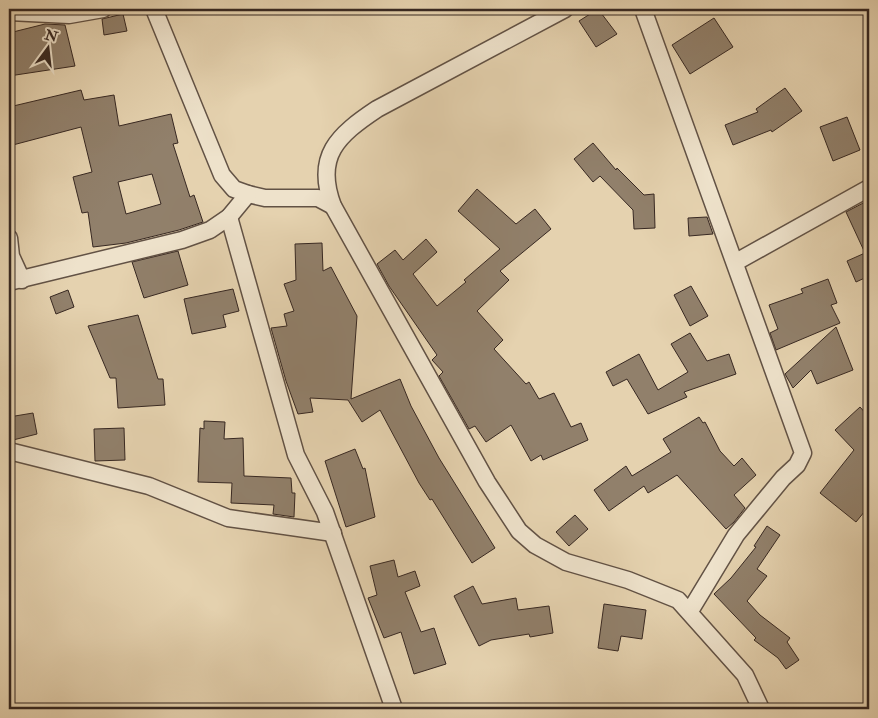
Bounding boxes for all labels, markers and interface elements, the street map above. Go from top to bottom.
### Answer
north arrow [22,22,72,72]
text: N [42,26,60,46]

